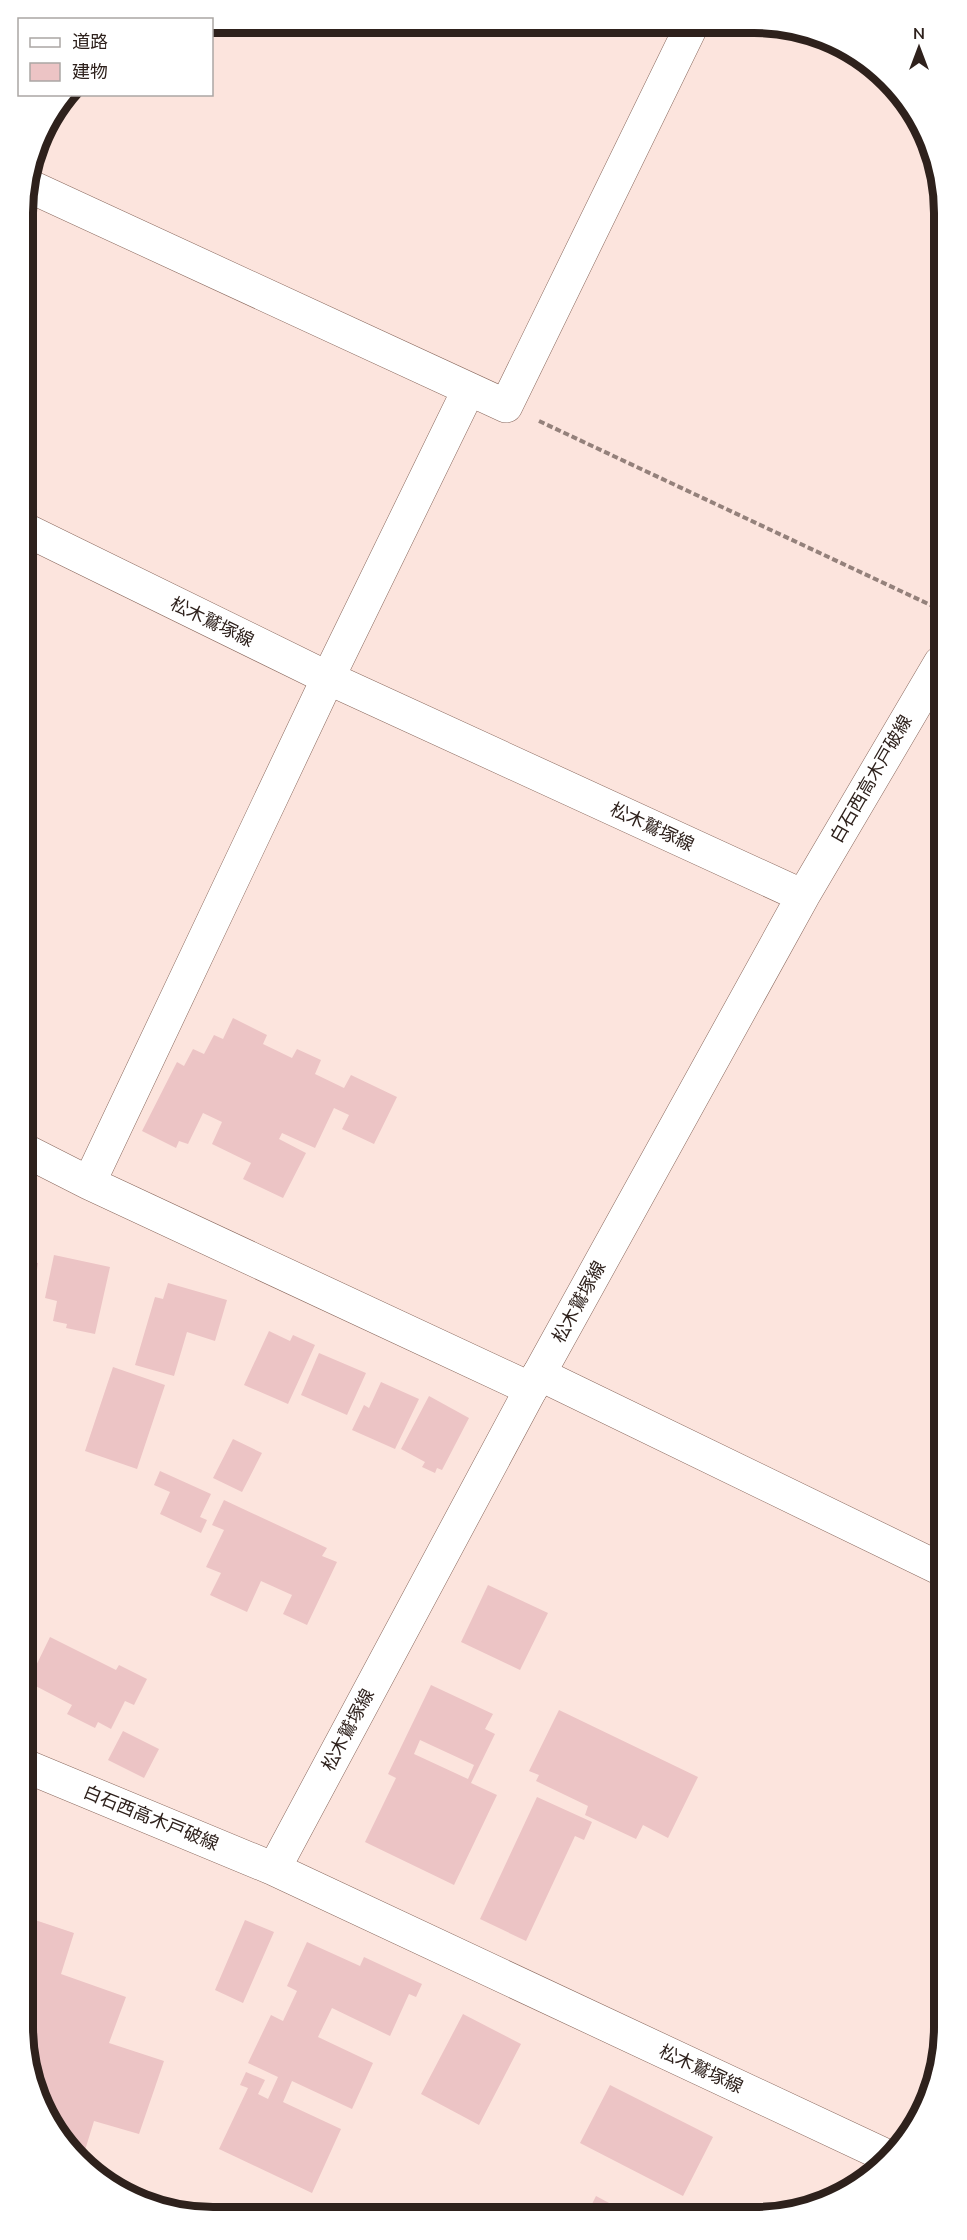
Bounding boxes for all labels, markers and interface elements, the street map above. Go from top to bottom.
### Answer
legend [18,18,213,96]
north arrow [889,18,949,78]
text: N [913,23,925,45]
text: 道路 [72,30,108,54]
text: 建物 [72,60,108,84]
street label: 松木鷲塚線 [166,591,258,653]
street label: 白石西高木戸破線 [825,711,917,847]
street label: 松木鷲塚線 [606,797,698,857]
street label: 松木鷲塚線 [547,1257,611,1347]
street label: 松木鷲塚線 [316,1685,380,1775]
street label: 白石西高木戸破線 [80,1780,222,1856]
street label: 松木鷲塚線 [655,2039,747,2099]

